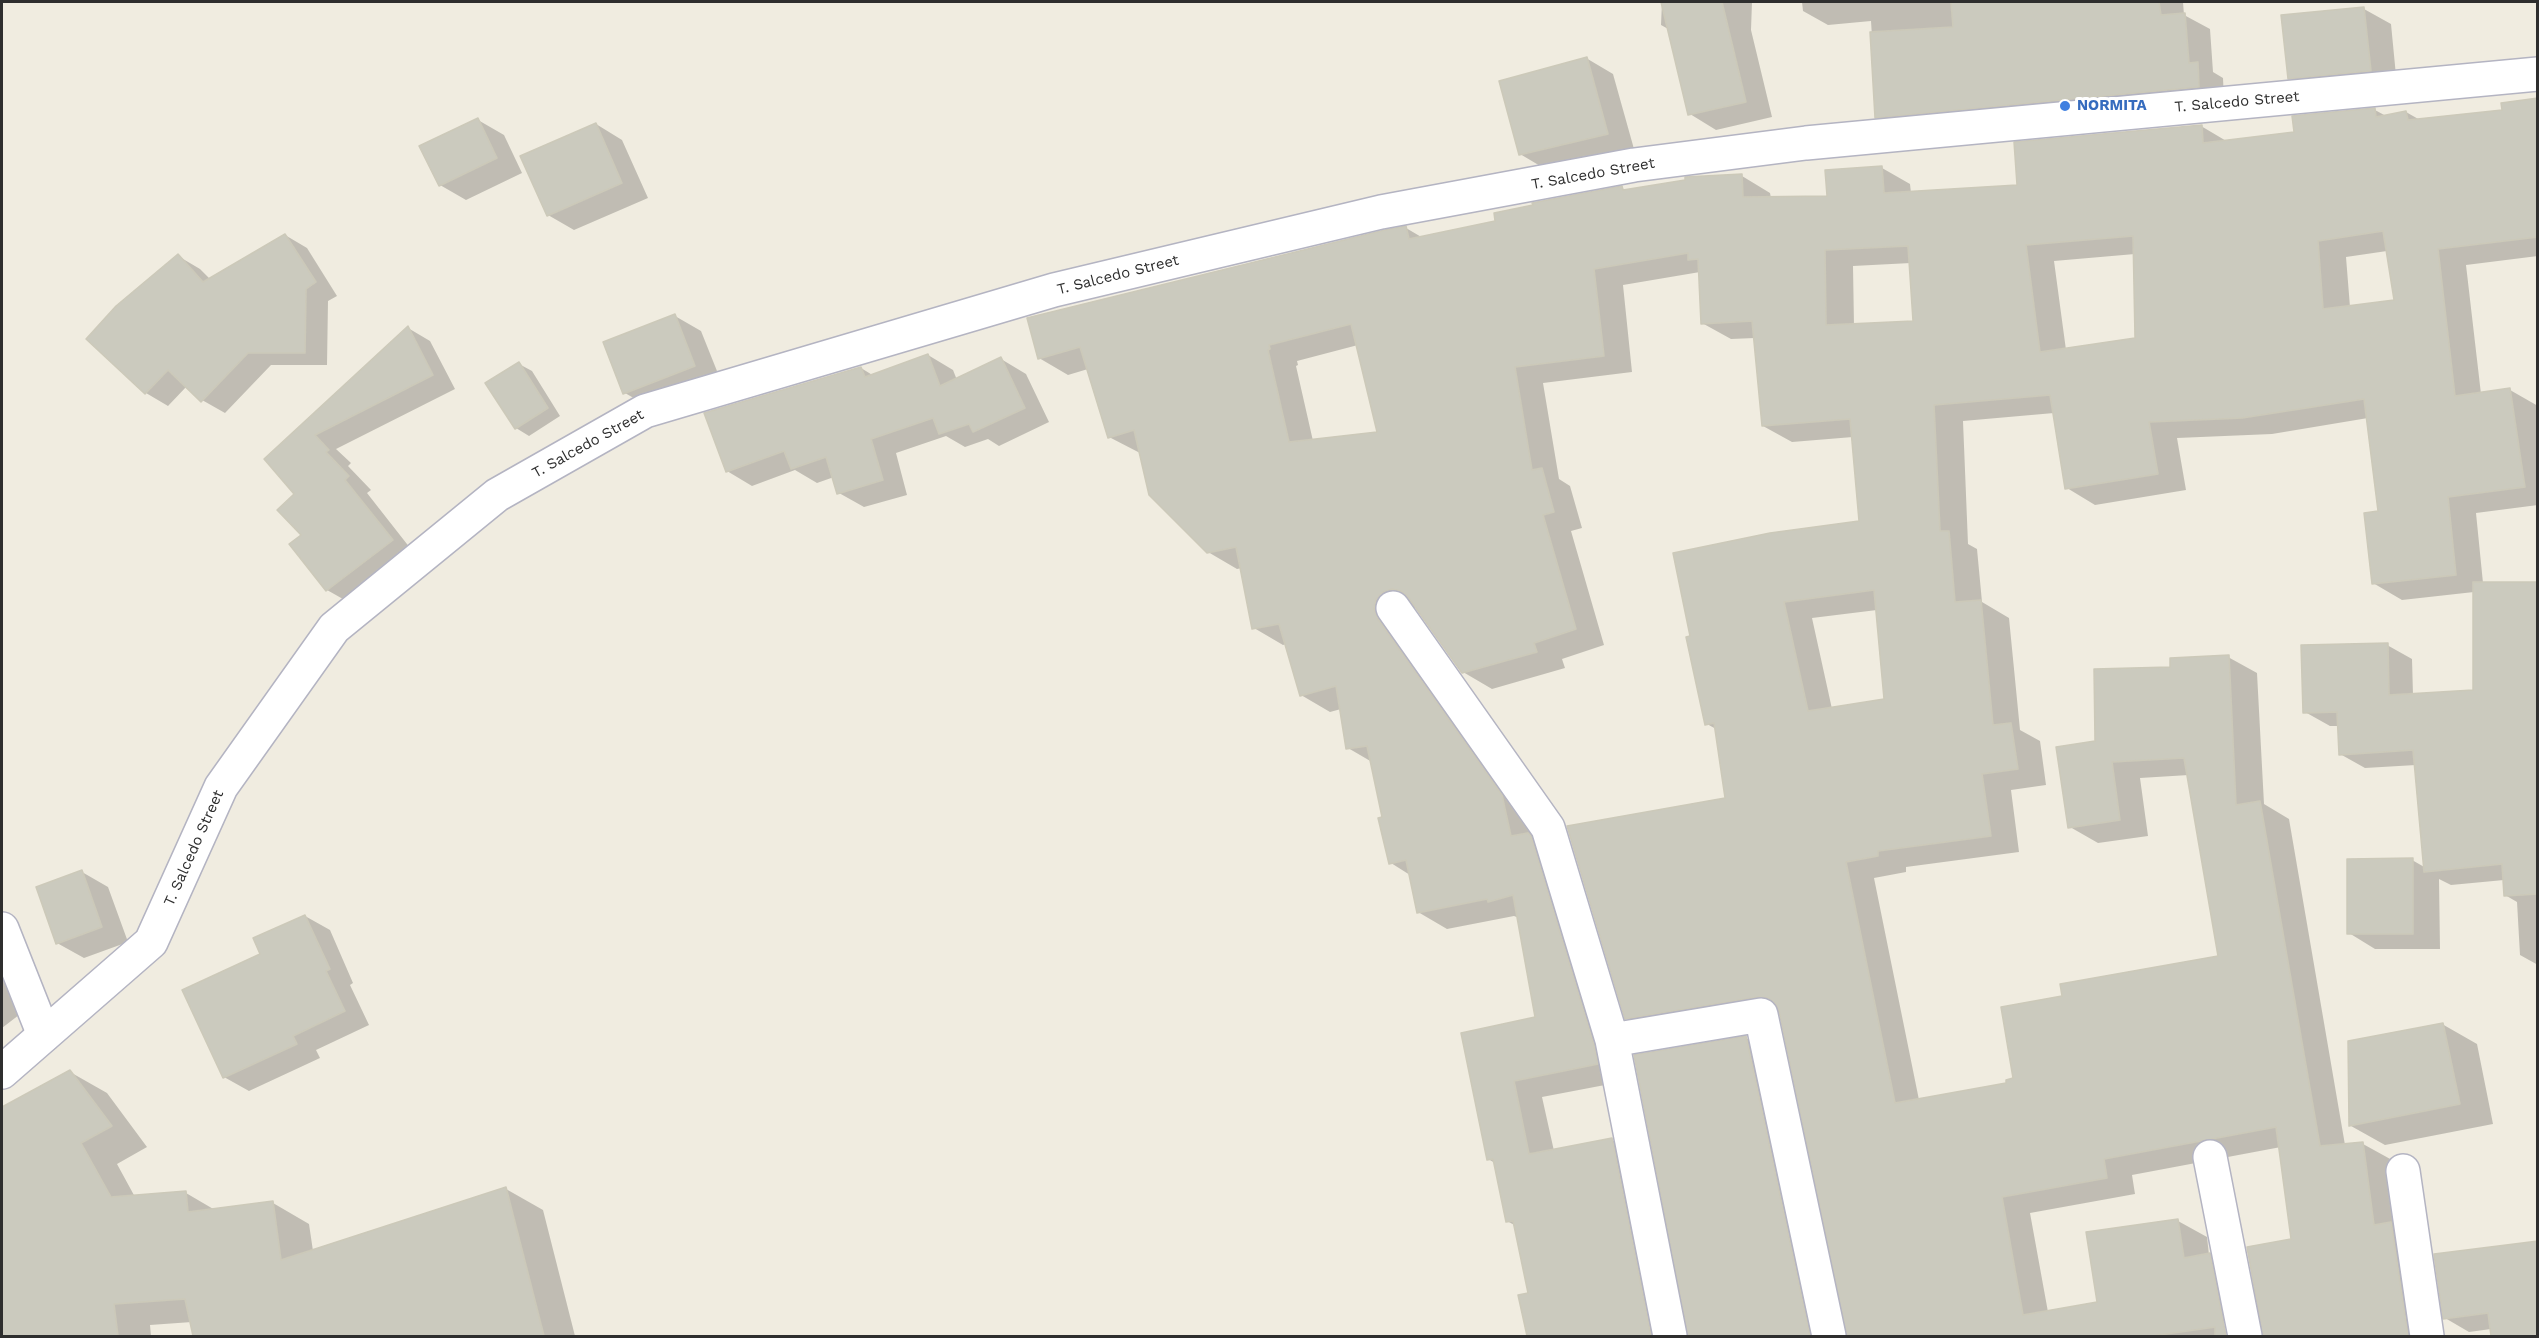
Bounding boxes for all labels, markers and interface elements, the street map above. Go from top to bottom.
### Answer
street label: T. Salcedo Street [2174,88,2300,116]
place label: NORMITA [2077,97,2147,115]
marker: NORMITA [2058,99,2072,113]
street label: T. Salcedo Street [1530,154,1656,194]
street label: T. Salcedo Street [1055,251,1181,299]
street label: T. Salcedo Street [529,406,647,482]
street label: T. Salcedo Street [160,787,228,909]

